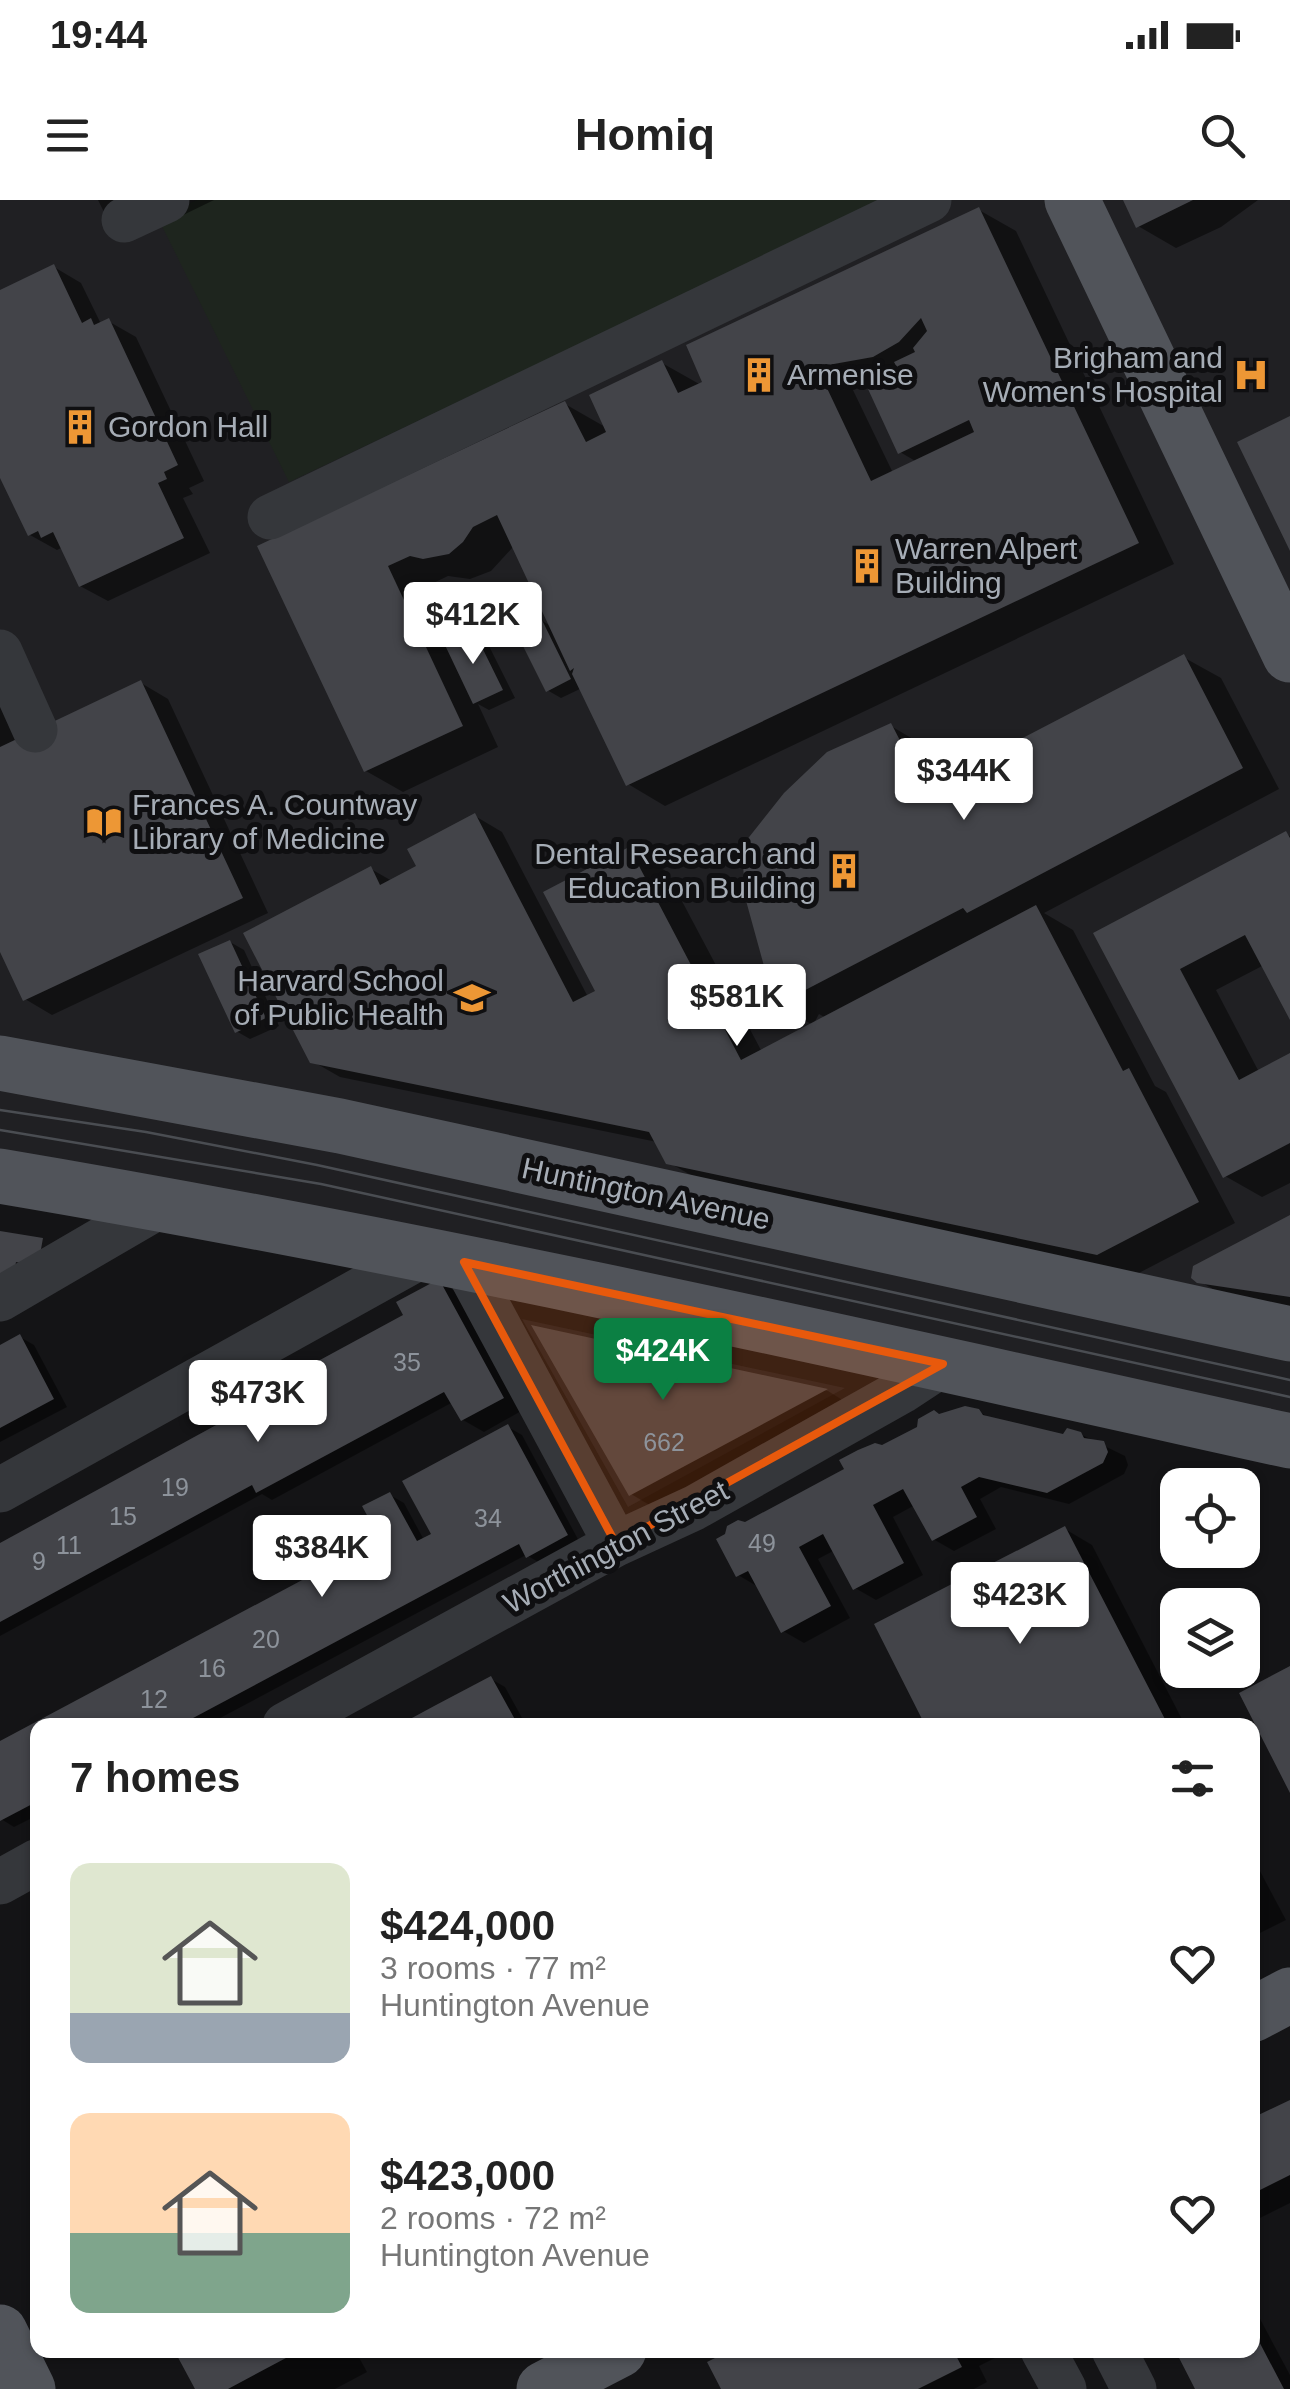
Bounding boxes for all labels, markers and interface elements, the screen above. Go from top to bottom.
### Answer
text: 19:44 [50,14,147,56]
icon: menu [40,108,95,163]
icon: search [1195,108,1250,163]
text: Homiq [575,109,715,160]
place label: Brigham and Women's Hospital [983,341,1223,408]
building icon: Armenise [740,356,778,394]
hospital icon: Brigham and Women's Hospital [1232,356,1270,394]
place label: Armenise [787,358,914,391]
building icon: Gordon Hall [61,408,99,446]
place label: Gordon Hall [108,410,268,443]
place label: Warren Alpert Building [895,532,1078,599]
building icon: Warren Alpert Building [848,547,886,585]
pin: $412K [403,582,543,667]
text: $412K [426,596,520,632]
pin: $344K [894,738,1034,823]
text: $344K [917,752,1011,788]
place label: Frances A. Countway Library of Medicine [132,788,417,855]
library icon: Frances A. Countway Library of Medicine [85,803,123,841]
place label: Dental Research and Education Building [534,837,816,904]
building icon: Dental Research and Education Building [825,852,863,890]
place label: Harvard School of Public Health [234,964,444,1031]
pin: $581K [667,964,807,1049]
text: $581K [690,978,784,1014]
school or university icon: Harvard School of Public Health [453,979,491,1017]
street label: Huntington Avenue [519,1151,773,1236]
pin: $424K [593,1318,733,1403]
text: $424K [616,1332,710,1368]
house number: 35 [393,1348,421,1376]
pin: $473K [188,1360,328,1445]
text: $473K [211,1374,305,1410]
house number: 662 [643,1428,685,1456]
map controls [1160,1468,1260,1688]
button: locate [1160,1468,1260,1568]
house number: 19 [161,1473,189,1501]
street label: Worthington Street [498,1473,734,1620]
house number: 15 [109,1502,137,1530]
house number: 34 [474,1504,502,1532]
pin: $384K [252,1515,392,1600]
text: $384K [275,1529,369,1565]
house number: 49 [748,1529,776,1557]
house number: 11 [56,1531,82,1559]
house number: 9 [32,1547,46,1575]
pin: $423K [950,1562,1090,1647]
text: $423K [973,1576,1067,1612]
button: layers [1160,1588,1260,1688]
house number: 20 [252,1625,280,1653]
house number: 16 [198,1654,226,1682]
house number: 12 [140,1685,168,1713]
icon: filters [1165,1751,1220,1806]
text: 7 homes [70,1754,240,1801]
text: $424,000 [380,1902,555,1949]
icon: home [150,1903,270,2023]
icon: heart [1165,1936,1220,1991]
text: 3 rooms · 77 m² [380,1950,606,1986]
text: Huntington Avenue [380,1987,650,2023]
text: $423,000 [380,2152,555,2199]
icon: home [150,2153,270,2273]
icon: heart [1165,2186,1220,2241]
text: 2 rooms · 72 m² [380,2200,606,2236]
text: Huntington Avenue [380,2237,650,2273]

